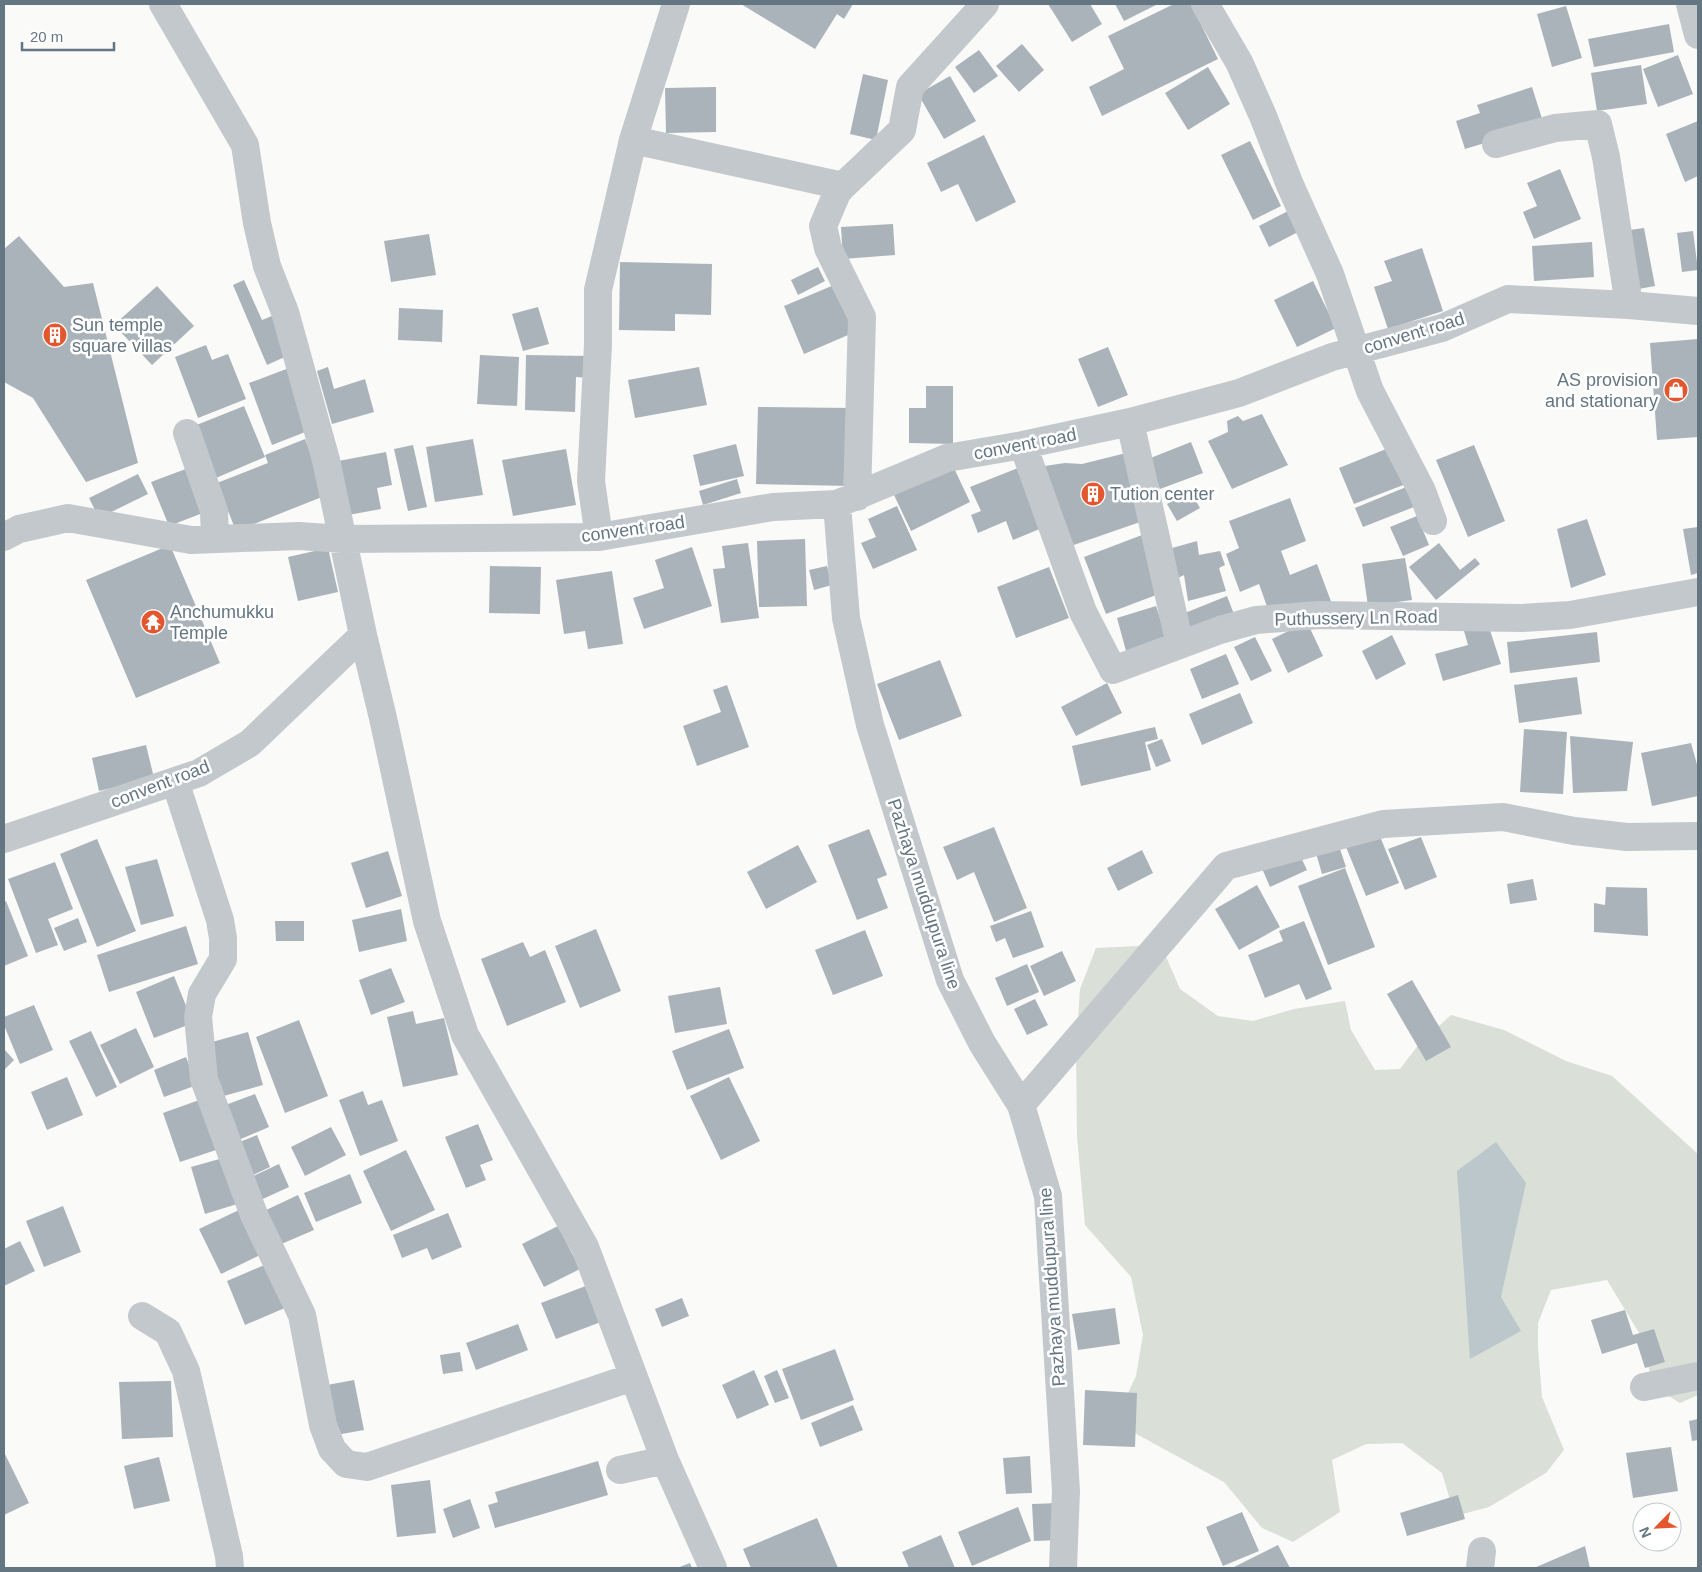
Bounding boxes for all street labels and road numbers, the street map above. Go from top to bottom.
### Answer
street label: convent road [1361,308,1467,358]
street label: convent road [972,424,1078,464]
street label: convent road [580,512,686,546]
street label: Puthussery Ln Road [1274,607,1438,629]
street label: convent road [108,756,212,812]
street label: Pazhaya muddupura line [884,796,964,992]
street label: Pazhaya muddupura line [1035,1187,1069,1387]

